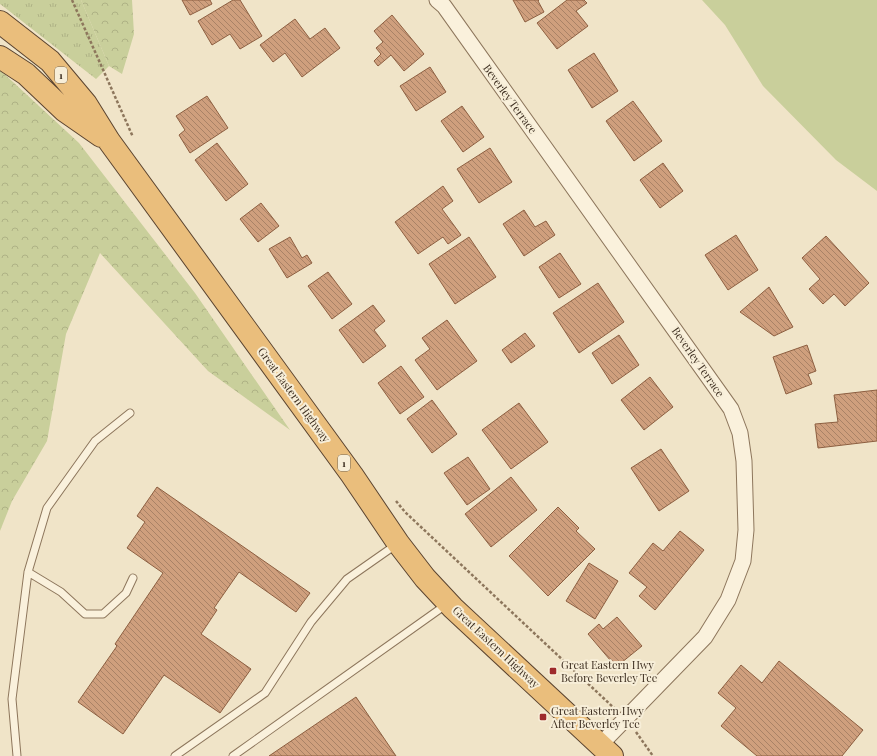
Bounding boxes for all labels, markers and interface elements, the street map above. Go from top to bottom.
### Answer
street label: Beverley Terrace [480,61,541,137]
road number: 1 [55,67,67,83]
street label: Beverley Terrace [669,324,728,400]
street label: Great Eastern Highway [255,344,334,445]
road number: 1 [338,455,350,471]
street label: Great Eastern Highway [450,602,543,691]
place label: Great Eastern Hwy Before Beverley Tce [561,657,658,685]
marker: Great Eastern Hwy Before Beverley Tce [548,666,558,676]
place label: Great Eastern Hwy After Beverley Tce [550,703,644,731]
marker: Great Eastern Hwy After Beverley Tce [538,712,548,722]

